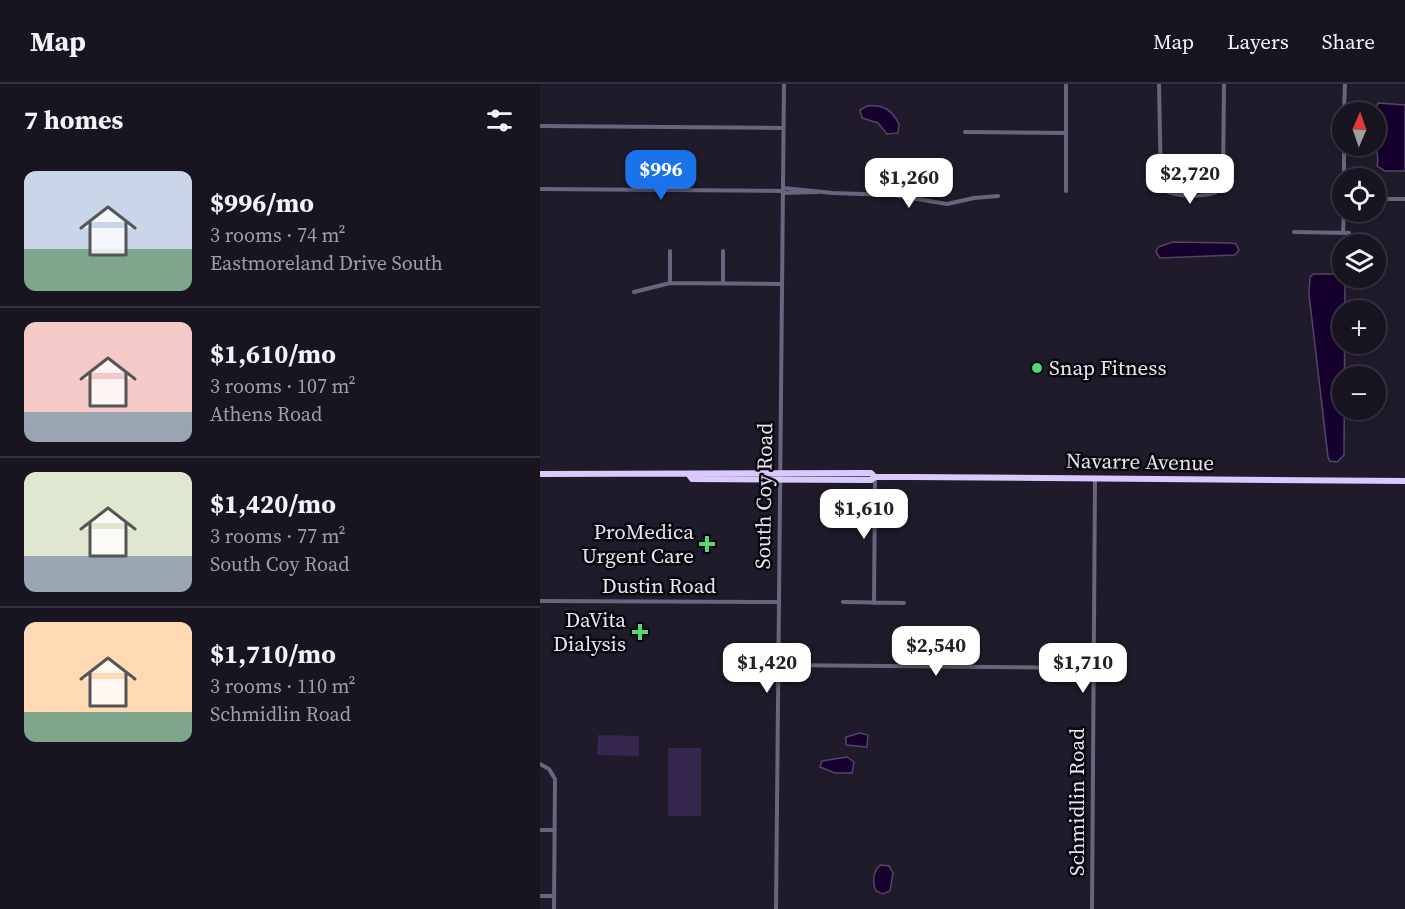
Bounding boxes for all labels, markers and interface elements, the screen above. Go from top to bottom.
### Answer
text: Map [30,22,86,60]
text: Map [1153,27,1194,56]
text: Layers [1227,27,1289,56]
text: Share [1322,27,1375,56]
text: 7 homes [24,102,123,138]
north arrow [1332,102,1386,156]
map controls [1332,102,1386,420]
icon: filters [483,104,516,137]
pin: $996 [625,150,697,201]
pin: $2,720 [1141,154,1239,205]
text: $996 [639,155,683,183]
pin: $1,260 [860,158,958,209]
text: $2,720 [1160,159,1220,187]
text: $1,260 [879,163,939,191]
button: locate [1332,168,1386,222]
text: $996/mo [210,185,314,221]
icon: home [72,195,144,267]
text: 3 rooms · 74 m² [210,221,346,249]
button: layers [1332,234,1386,288]
text: Eastmoreland Drive South [210,249,443,277]
button: + [1332,300,1386,354]
text: $1,610/mo [210,336,336,372]
icon: home [72,346,144,418]
place label: Snap Fitness [1049,353,1167,382]
marker: Snap Fitness [1030,361,1044,375]
button: − [1332,366,1386,420]
text: 3 rooms · 107 m² [210,372,356,400]
text: Athens Road [210,400,322,428]
street label: South Coy Road [748,422,779,569]
street label: Navarre Avenue [1066,446,1214,477]
text: $1,420/mo [210,486,336,522]
pin: $1,610 [815,489,913,540]
text: $1,610 [834,494,894,522]
icon: home [72,496,144,568]
place label: ProMedica Urgent Care [582,517,694,570]
text: 3 rooms · 77 m² [210,522,346,550]
marker: ProMedica Urgent Care [698,535,716,553]
text: South Coy Road [210,550,349,578]
street label: Dustin Road [602,571,716,600]
place label: DaVita Dialysis [553,605,626,658]
marker: DaVita Dialysis [631,623,649,641]
pin: $2,540 [887,626,985,677]
text: $2,540 [906,631,966,659]
text: $1,710/mo [210,636,336,672]
pin: $1,420 [718,643,816,694]
pin: $1,710 [1034,643,1132,694]
icon: home [72,646,144,718]
text: $1,420 [737,648,797,676]
text: $1,710 [1053,648,1113,676]
text: 3 rooms · 110 m² [210,672,356,700]
text: Schmidlin Road [210,700,351,728]
street label: Schmidlin Road [1062,728,1091,876]

